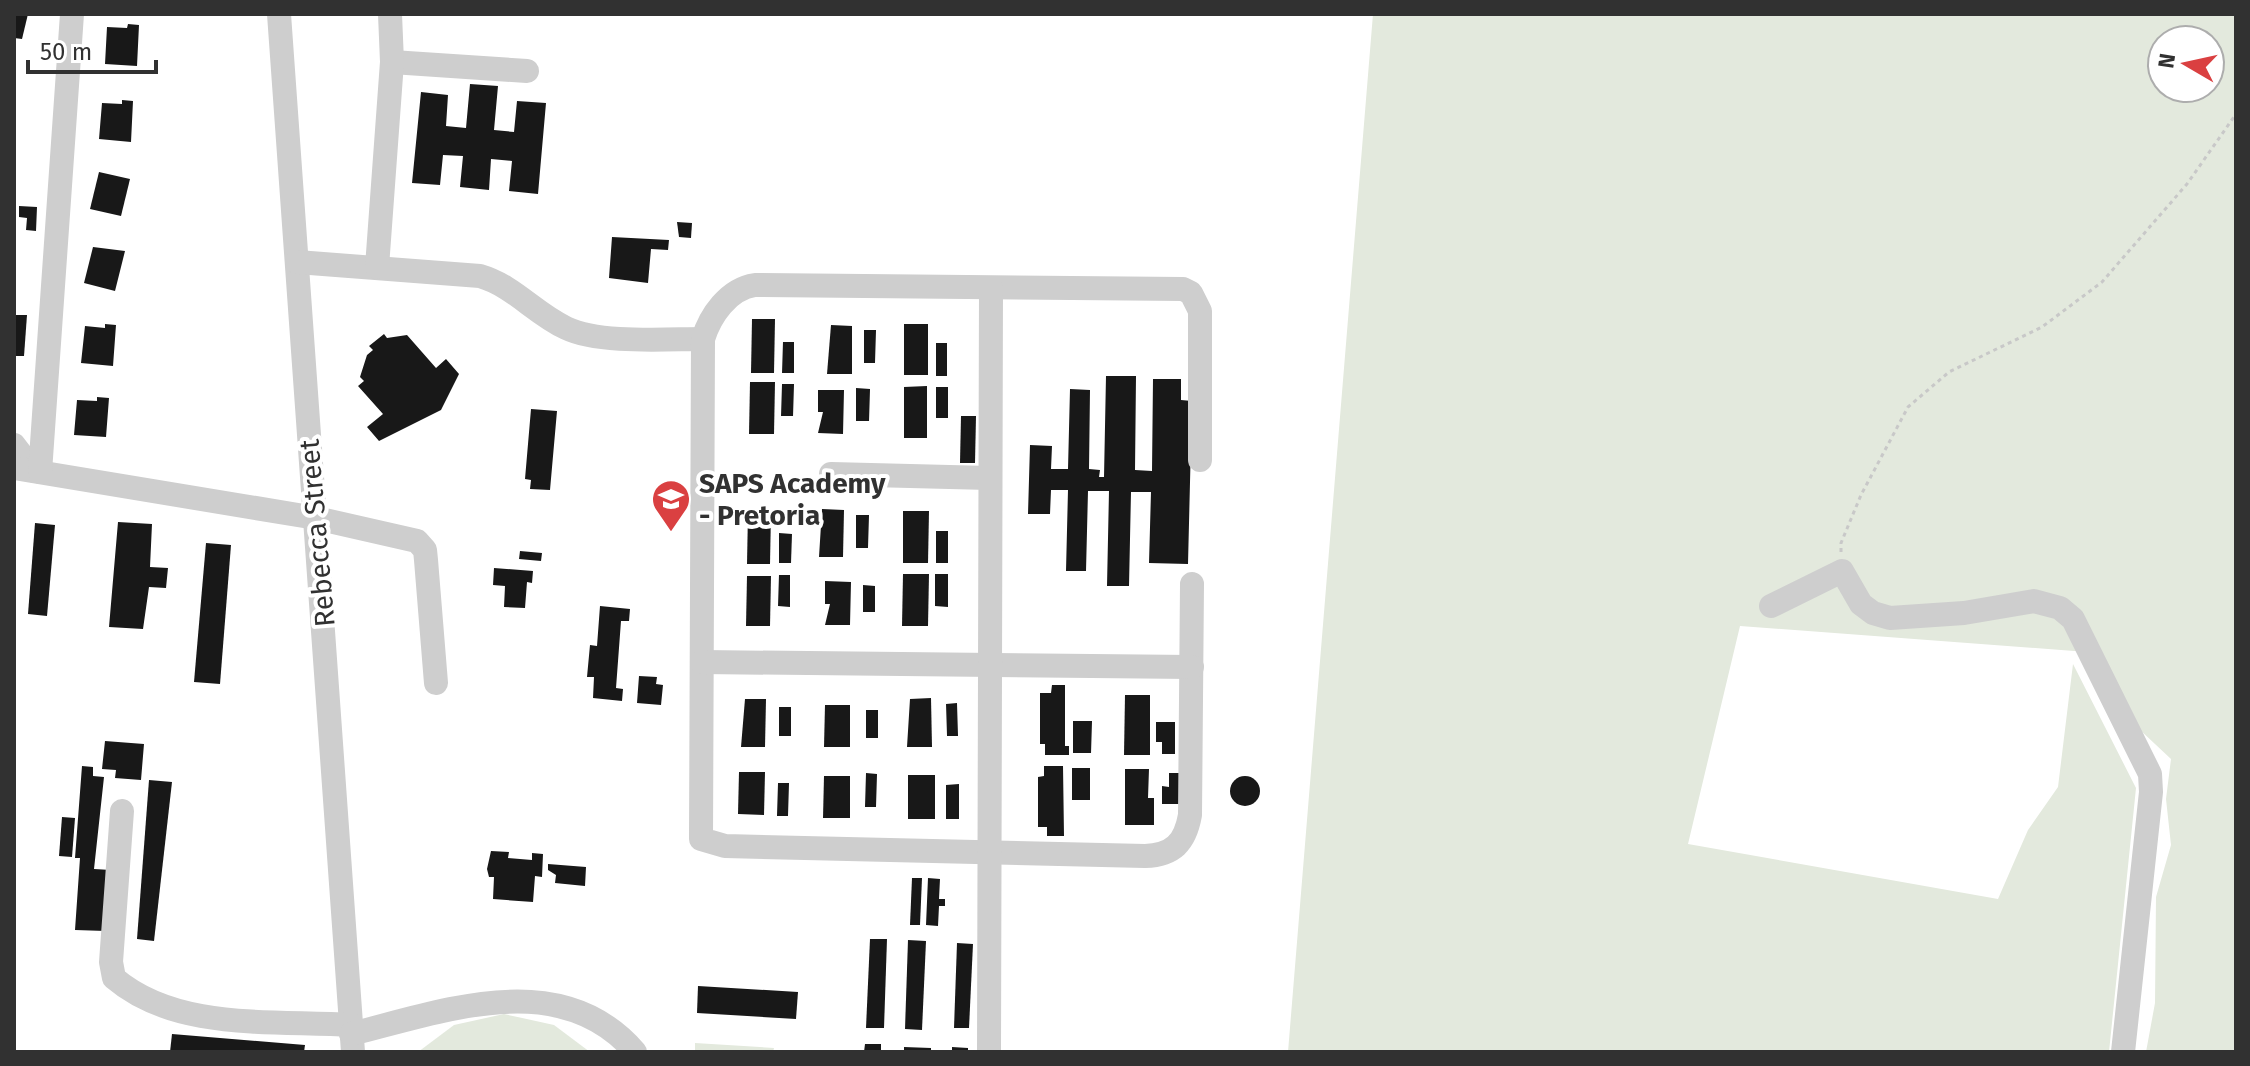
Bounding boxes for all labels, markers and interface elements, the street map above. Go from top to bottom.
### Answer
scale bar [28,24,156,74]
north arrow [2146,24,2226,104]
text: 50 m [40,38,92,66]
text: N [2152,52,2181,70]
street label: Rebecca Street [292,437,342,628]
place label: SAPS Academy - Pretoria [699,467,886,532]
school or university icon: SAPS Academy - Pretoria [650,478,692,533]

